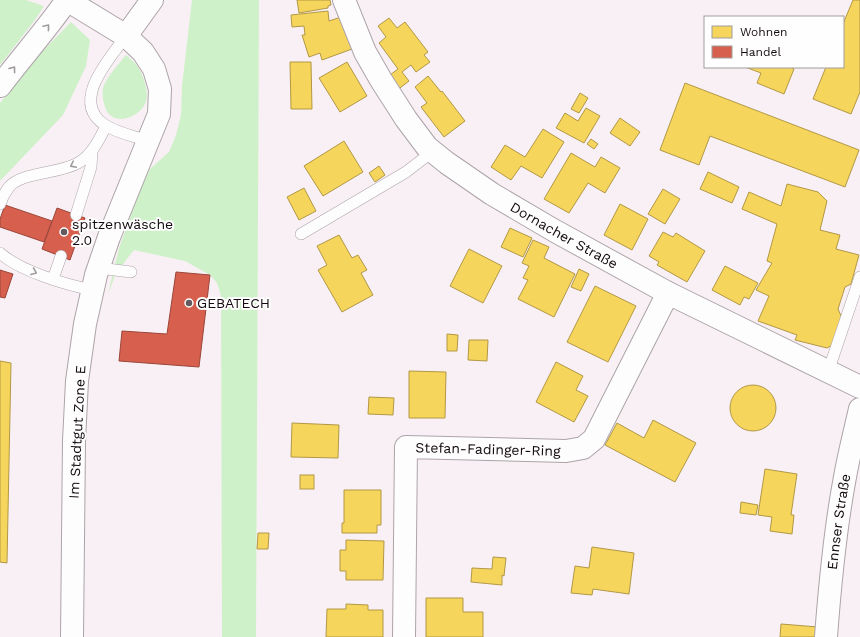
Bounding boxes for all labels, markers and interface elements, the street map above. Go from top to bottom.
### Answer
legend [704,16,844,68]
one-way arrow [43,24,50,31]
text: Wohnen [740,25,788,39]
text: Handel [740,45,781,59]
one-way arrow [8,66,16,73]
one-way arrow [69,160,77,168]
street label: Dornacher Straße [508,199,621,272]
place label: spitzenwäsche 2.0 [72,216,173,248]
marker: spitzenwäsche 2.0 [59,227,69,237]
one-way arrow [30,267,37,275]
place label: GEBATECH [197,295,270,311]
marker: GEBATECH [184,298,194,308]
street label: Im Stadtgut Zone E [66,365,88,499]
street label: Stefan-Fadinger-Ring [415,439,561,459]
street label: Ennser Straße [824,472,853,571]

